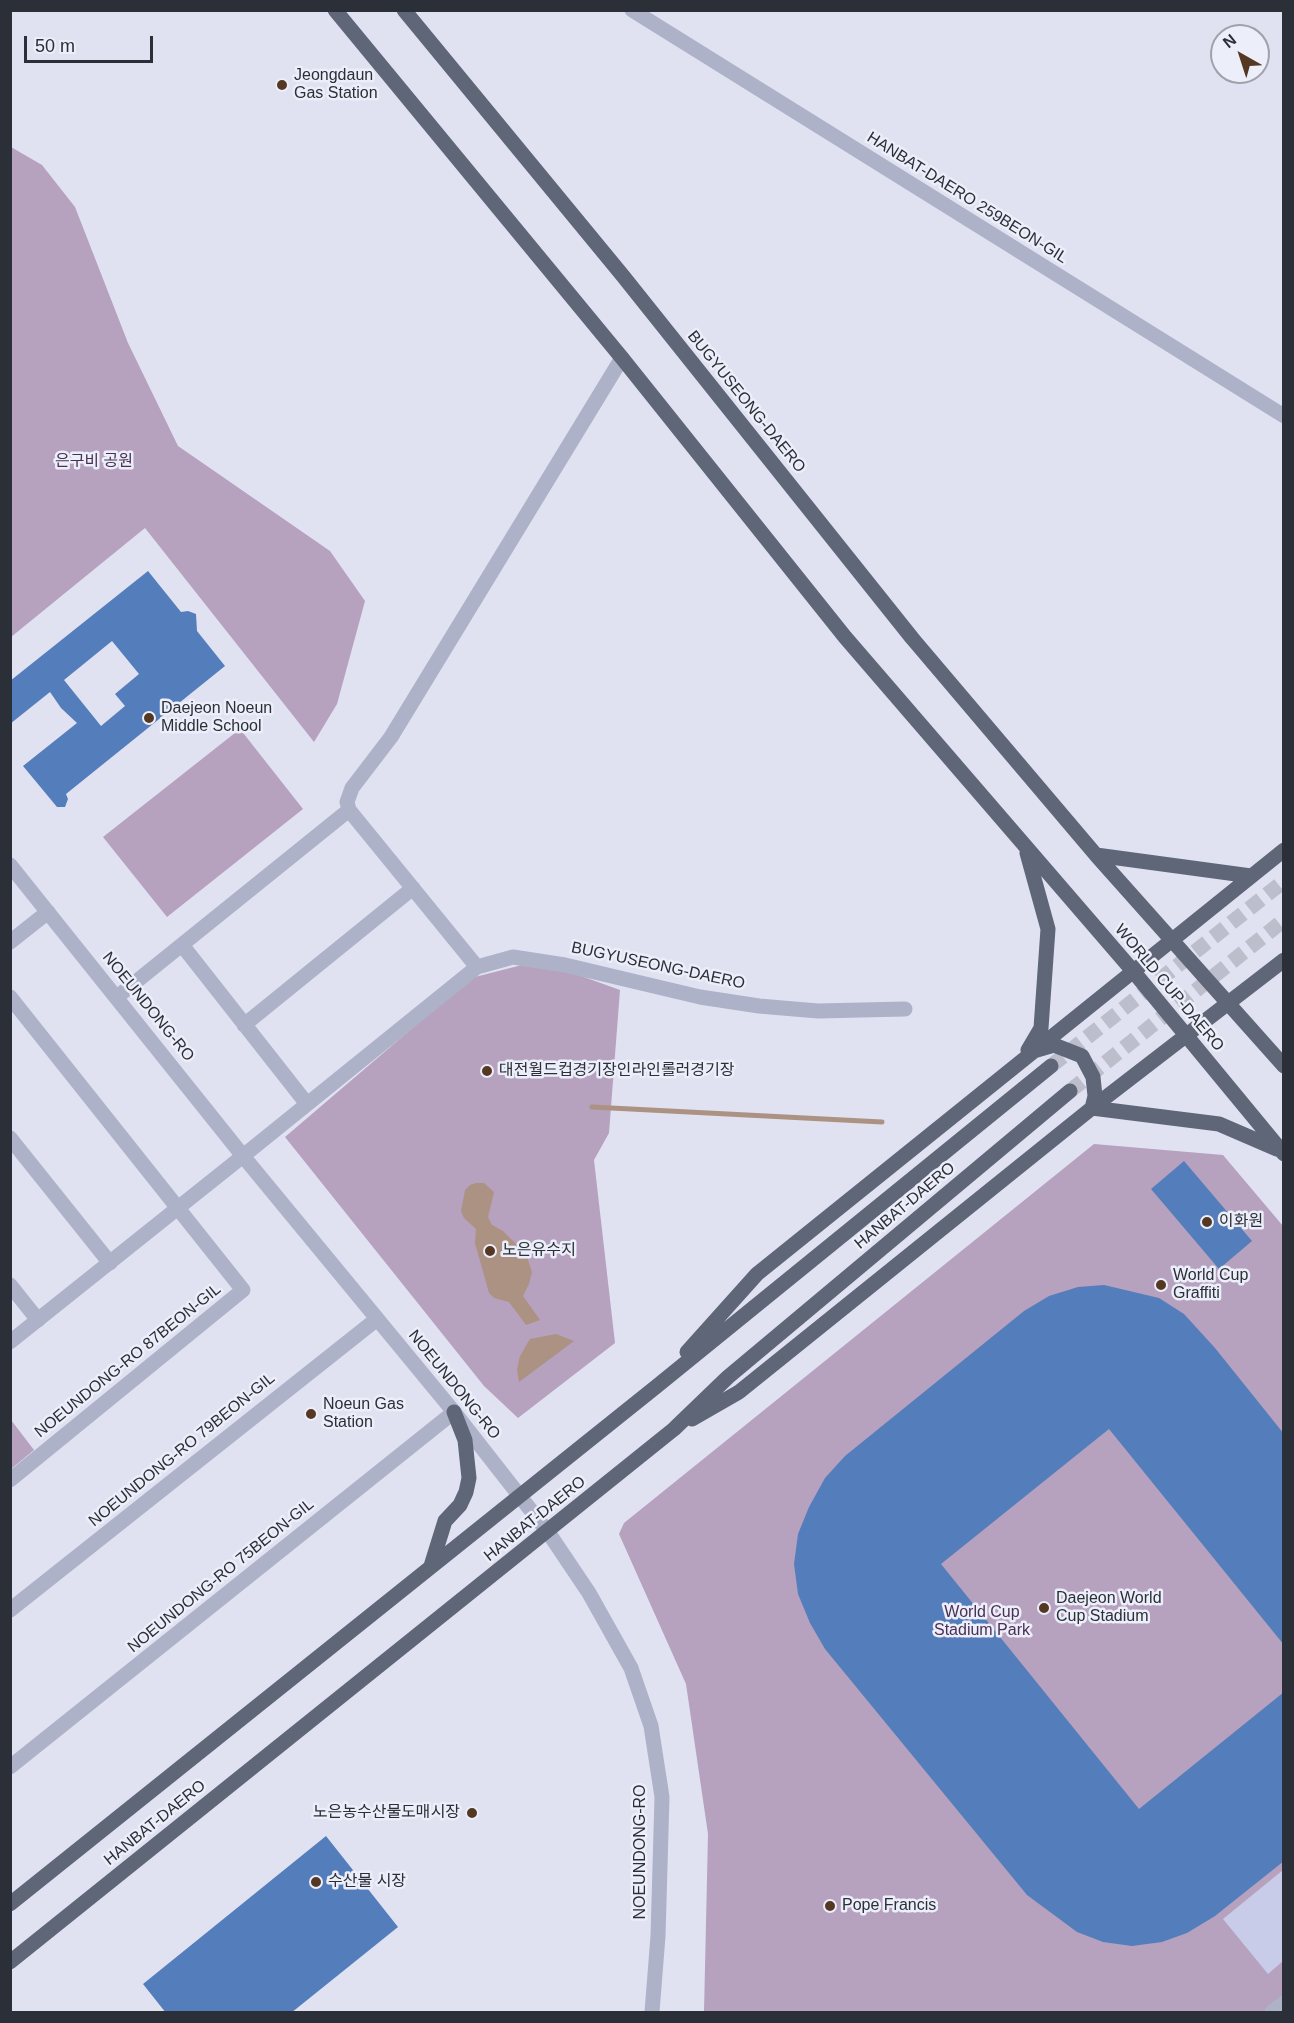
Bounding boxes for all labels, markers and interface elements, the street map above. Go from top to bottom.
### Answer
scale bar [27,24,156,62]
north arrow [1210,24,1270,84]
text: N [1220,31,1239,51]
text: 50 m [35,36,75,56]
place label: Jeongdaun Gas Station [294,66,378,104]
marker: Jeongdaun Gas Station [275,78,289,92]
street label: HANBAT-DAERO 259BEON-GIL [863,128,1071,268]
street label: BUGYUSEONG-DAERO [683,327,809,477]
park label: 은구비 공원 [55,452,133,472]
place label: Daejeon Noeun Middle School [161,699,272,737]
marker: Daejeon Noeun Middle School [142,711,156,725]
street label: WORLD CUP-DAERO [1110,921,1228,1055]
street label: BUGYUSEONG-DAERO [569,938,747,994]
street label: NOEUNDONG-RO [98,948,198,1066]
place label: 대전월드컵경기장인라인롤러경기장 [499,1061,735,1081]
marker: 대전월드컵경기장인라인롤러경기장 [480,1064,494,1078]
street label: HANBAT-DAERO [851,1158,959,1254]
place label: 이화원 [1219,1212,1263,1232]
marker: 이화원 [1200,1215,1214,1229]
place label: 노은유수지 [502,1241,576,1261]
marker: 노은유수지 [483,1244,497,1258]
place label: World Cup Graffiti [1173,1266,1248,1304]
marker: World Cup Graffiti [1154,1278,1168,1292]
street label: NOEUNDONG-RO 87BEON-GIL [31,1280,225,1442]
street label: NOEUNDONG-RO [404,1326,504,1444]
street label: NOEUNDONG-RO 79BEON-GIL [85,1369,279,1531]
place label: Noeun Gas Station [323,1395,404,1433]
marker: Noeun Gas Station [304,1407,318,1421]
street label: HANBAT-DAERO [480,1472,590,1566]
street label: NOEUNDONG-RO 75BEON-GIL [124,1495,318,1657]
place label: Daejeon World Cup Stadium [1056,1589,1162,1627]
marker: Daejeon World Cup Stadium [1037,1601,1051,1615]
park label: World Cup Stadium Park [934,1603,1030,1641]
street label: HANBAT-DAERO [100,1776,210,1870]
street label: NOEUNDONG-RO [631,1784,651,1920]
place label: 노은농수산물도매시장 [313,1803,460,1823]
marker: 노은농수산물도매시장 [465,1806,479,1820]
place label: 수산물 시장 [328,1872,406,1892]
marker: 수산물 시장 [309,1875,323,1889]
place label: Pope Francis [842,1896,936,1916]
marker: Pope Francis [823,1899,837,1913]

